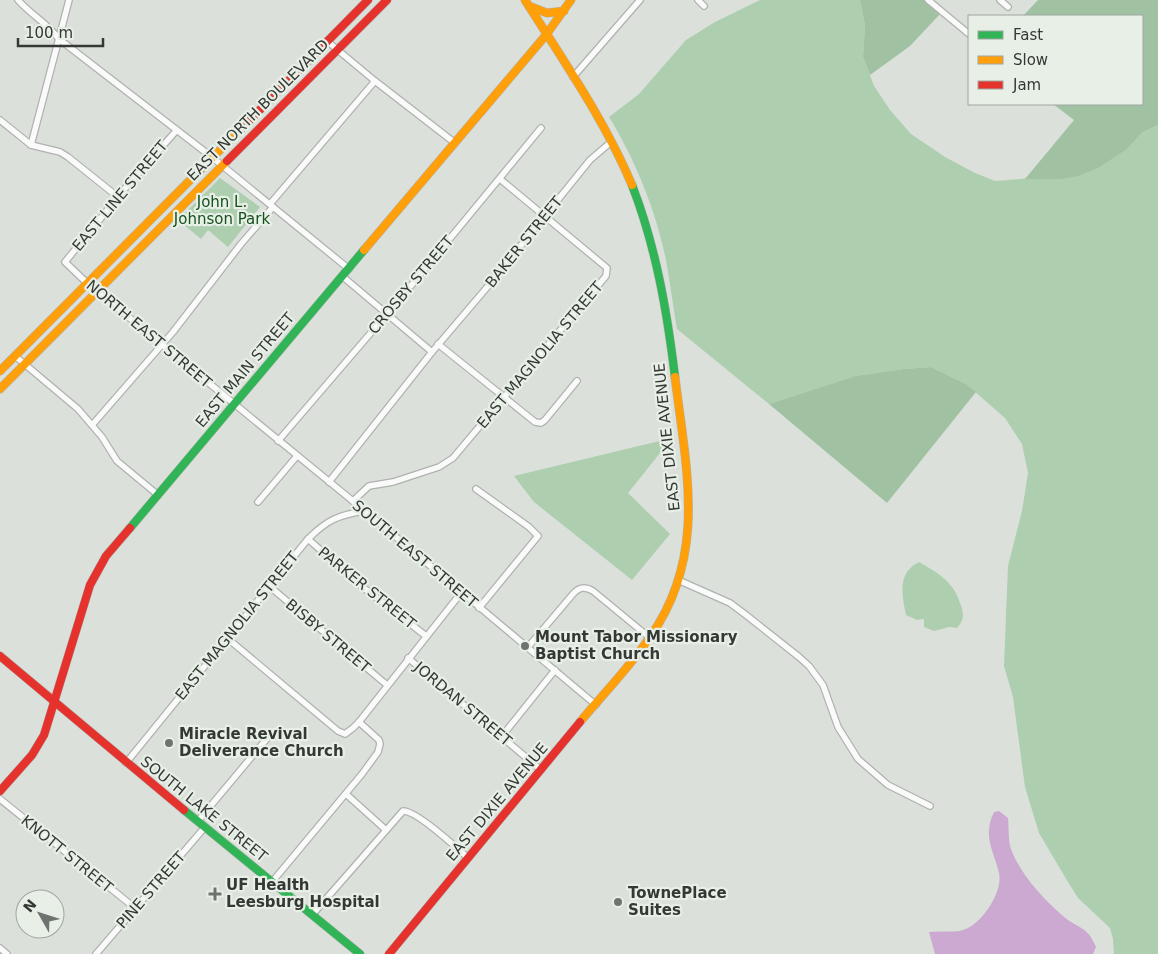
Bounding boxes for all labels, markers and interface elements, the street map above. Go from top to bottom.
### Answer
scale bar [18,15,102,47]
legend [968,15,1143,105]
text: 100 m [25,24,73,42]
text: Fast [1013,26,1043,44]
street label: EAST NORTH BOULEVARD [183,35,333,185]
text: Slow [1013,51,1048,69]
text: Jam [1012,76,1041,94]
street label: EAST LINE STREET [69,136,172,255]
street label: BAKER STREET [482,192,567,291]
park label: John L. Johnson Park [173,193,270,228]
street label: CROSBY STREET [365,232,458,338]
street label: NORTH EAST STREET [83,276,216,392]
street label: EAST MAGNOLIA STREET [473,277,607,432]
street label: EAST MAIN STREET [192,308,299,431]
street label: EAST DIXIE AVENUE [650,362,684,512]
street label: SOUTH EAST STREET [349,496,482,612]
street label: PARKER STREET [315,543,420,633]
street label: EAST MAGNOLIA STREET [172,547,303,704]
street label: BISBY STREET [282,595,375,677]
place label: Mount Tabor Missionary Baptist Church [535,628,738,663]
marker: Mount Tabor Missionary Baptist Church [519,640,531,652]
street label: JORDAN STREET [410,657,516,750]
place label: Miracle Revival Deliverance Church [179,725,344,760]
marker: Miracle Revival Deliverance Church [163,737,175,749]
street label: EAST DIXIE AVENUE [442,739,552,865]
street label: SOUTH LAKE STREET [137,752,272,866]
street label: KNOTT STREET [17,811,117,897]
street label: PINE STREET [113,847,190,932]
place label: UF Health Leesburg Hospital [226,876,380,911]
place label: TownePlace Suites [628,884,727,919]
marker: UF Health Leesburg Hospital [208,887,222,901]
north arrow [15,889,65,939]
text: N [20,896,40,915]
marker: TownePlace Suites [612,896,624,908]

